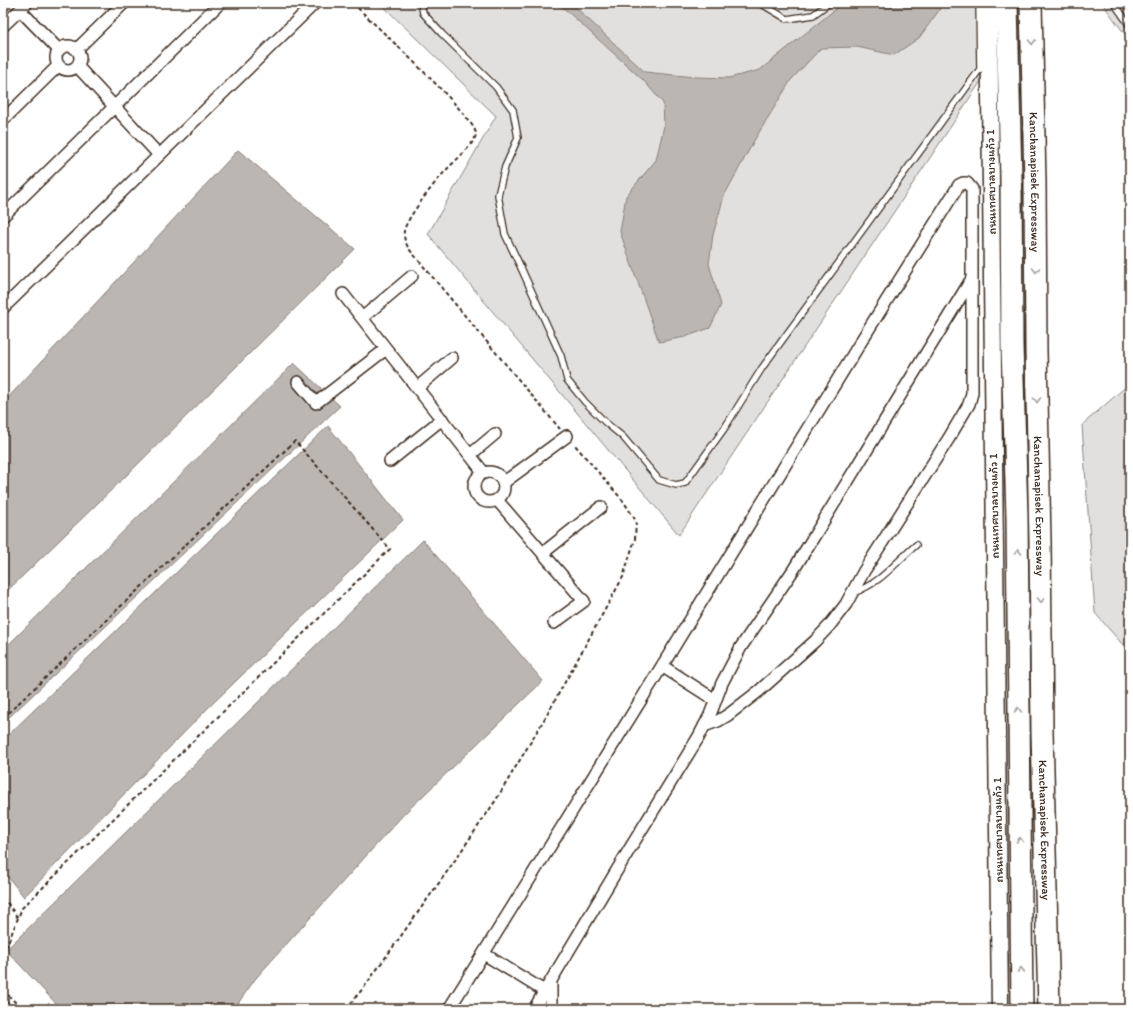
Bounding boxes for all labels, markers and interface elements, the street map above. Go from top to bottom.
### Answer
one-way arrow [1028,39,1036,45]
street label: Kanchanapisek Expressway [1026,112,1042,252]
street label: ถนนเทศบาลบางแก้ว 1 [983,129,999,235]
one-way arrow [1032,267,1040,273]
one-way arrow [1033,397,1041,403]
street label: Kanchanapisek Expressway [1031,436,1047,576]
street label: ถนนเทศบาลบางแก้ว 1 [986,453,1002,559]
one-way arrow [1014,549,1022,555]
one-way arrow [1037,597,1045,603]
one-way arrow [1014,707,1022,713]
street label: Kanchanapisek Expressway [1036,760,1053,900]
street label: ถนนเทศบาลบางแก้ว 1 [990,777,1006,883]
one-way arrow [1015,837,1024,843]
one-way arrow [1017,967,1025,973]

